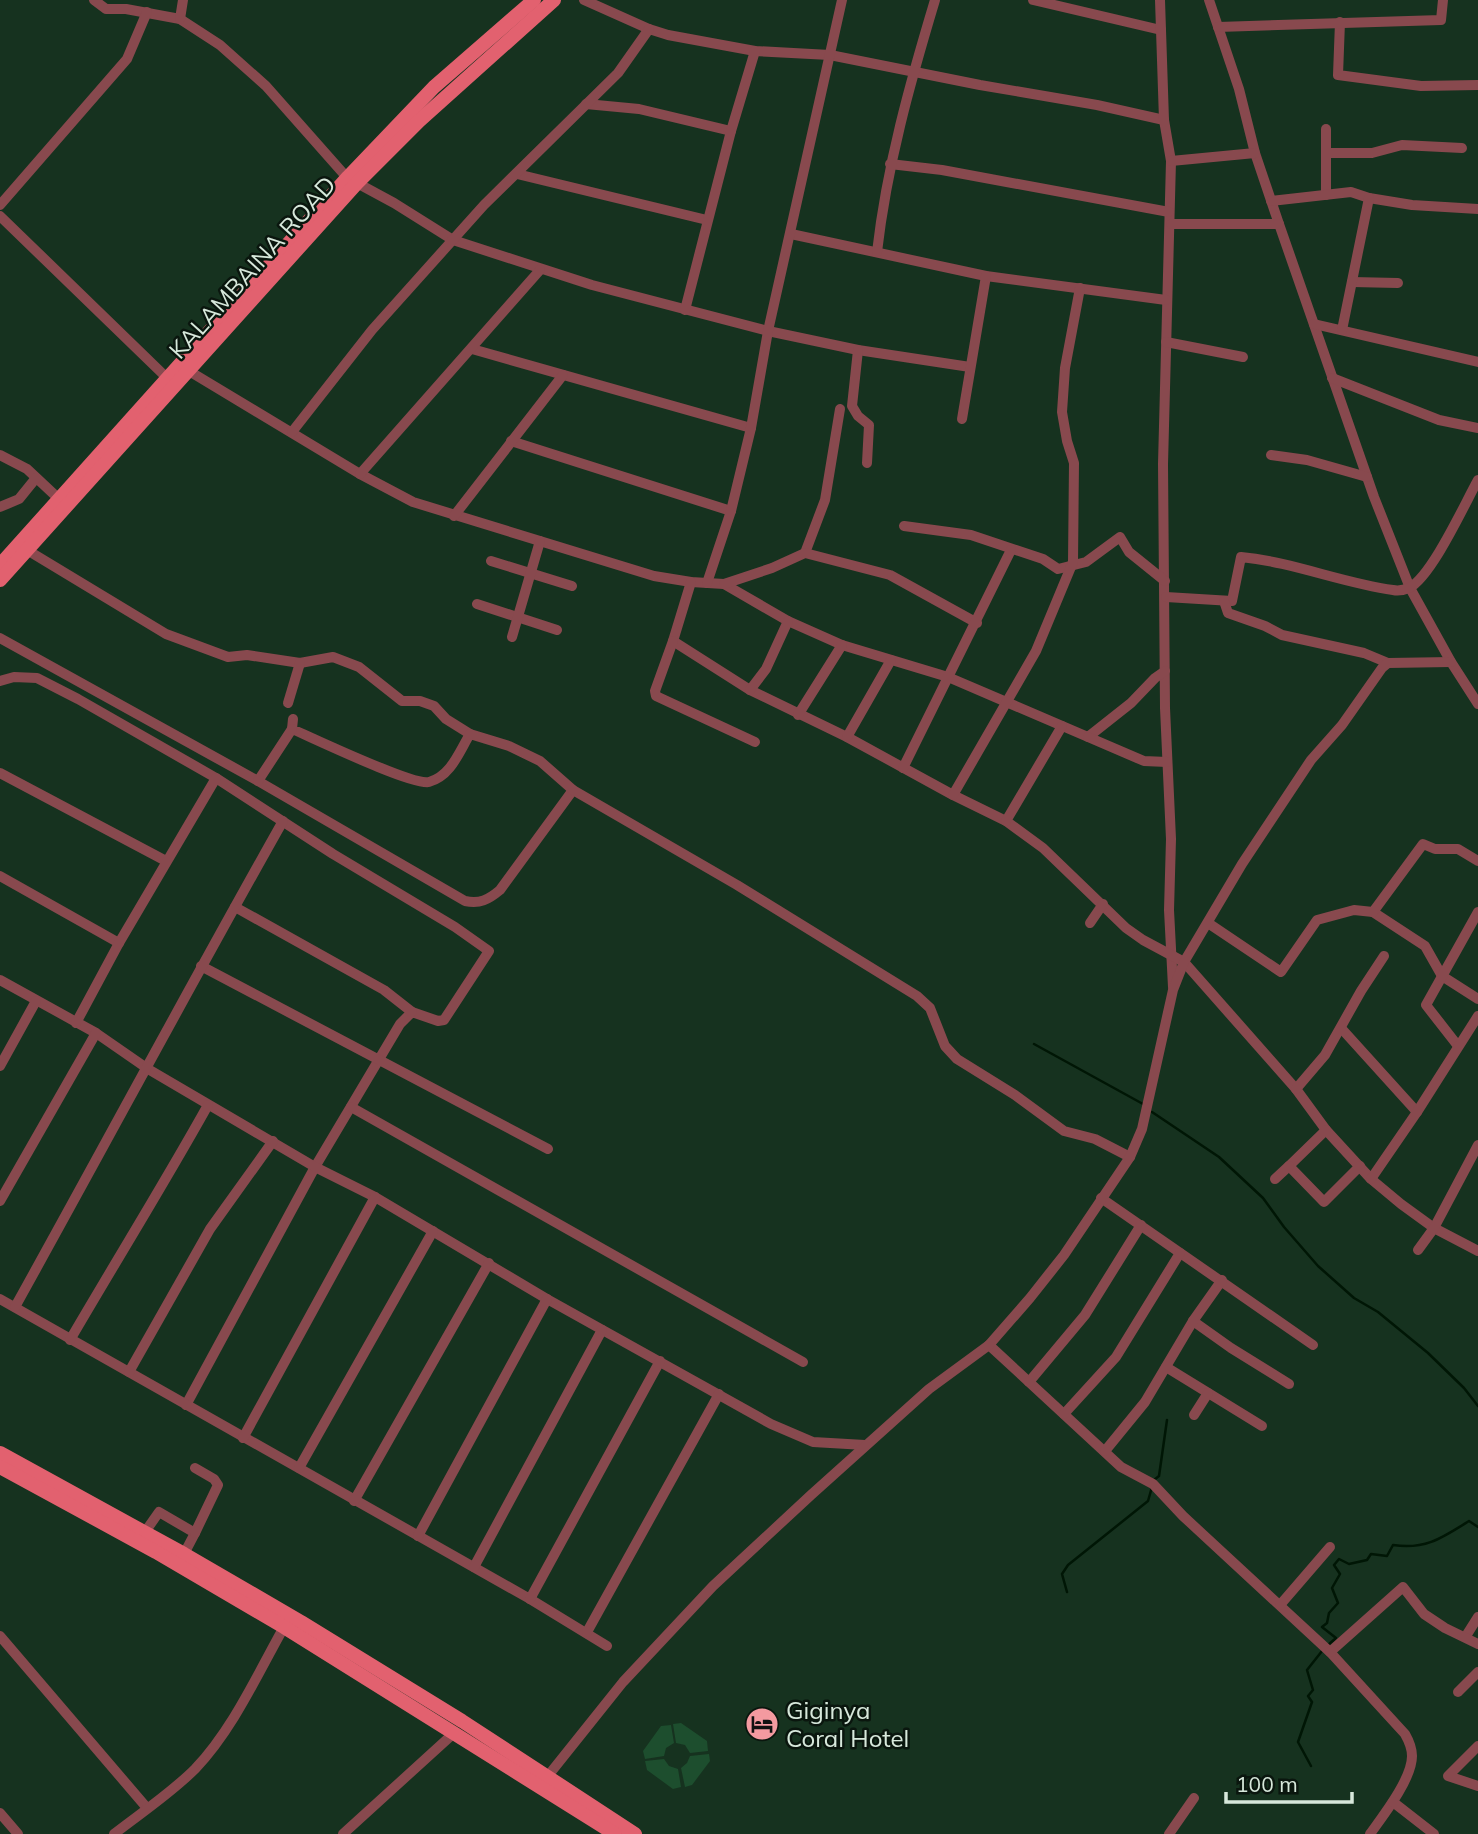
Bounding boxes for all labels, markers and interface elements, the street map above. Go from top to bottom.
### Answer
street label: KALAMBAINA ROAD [162,170,342,364]
place label: Giginya Coral Hotel [786,1695,909,1753]
hotel icon: Giginya Coral Hotel [743,1705,781,1743]
scale bar [1226,1760,1352,1804]
text: 100 m [1236,1771,1298,1797]

